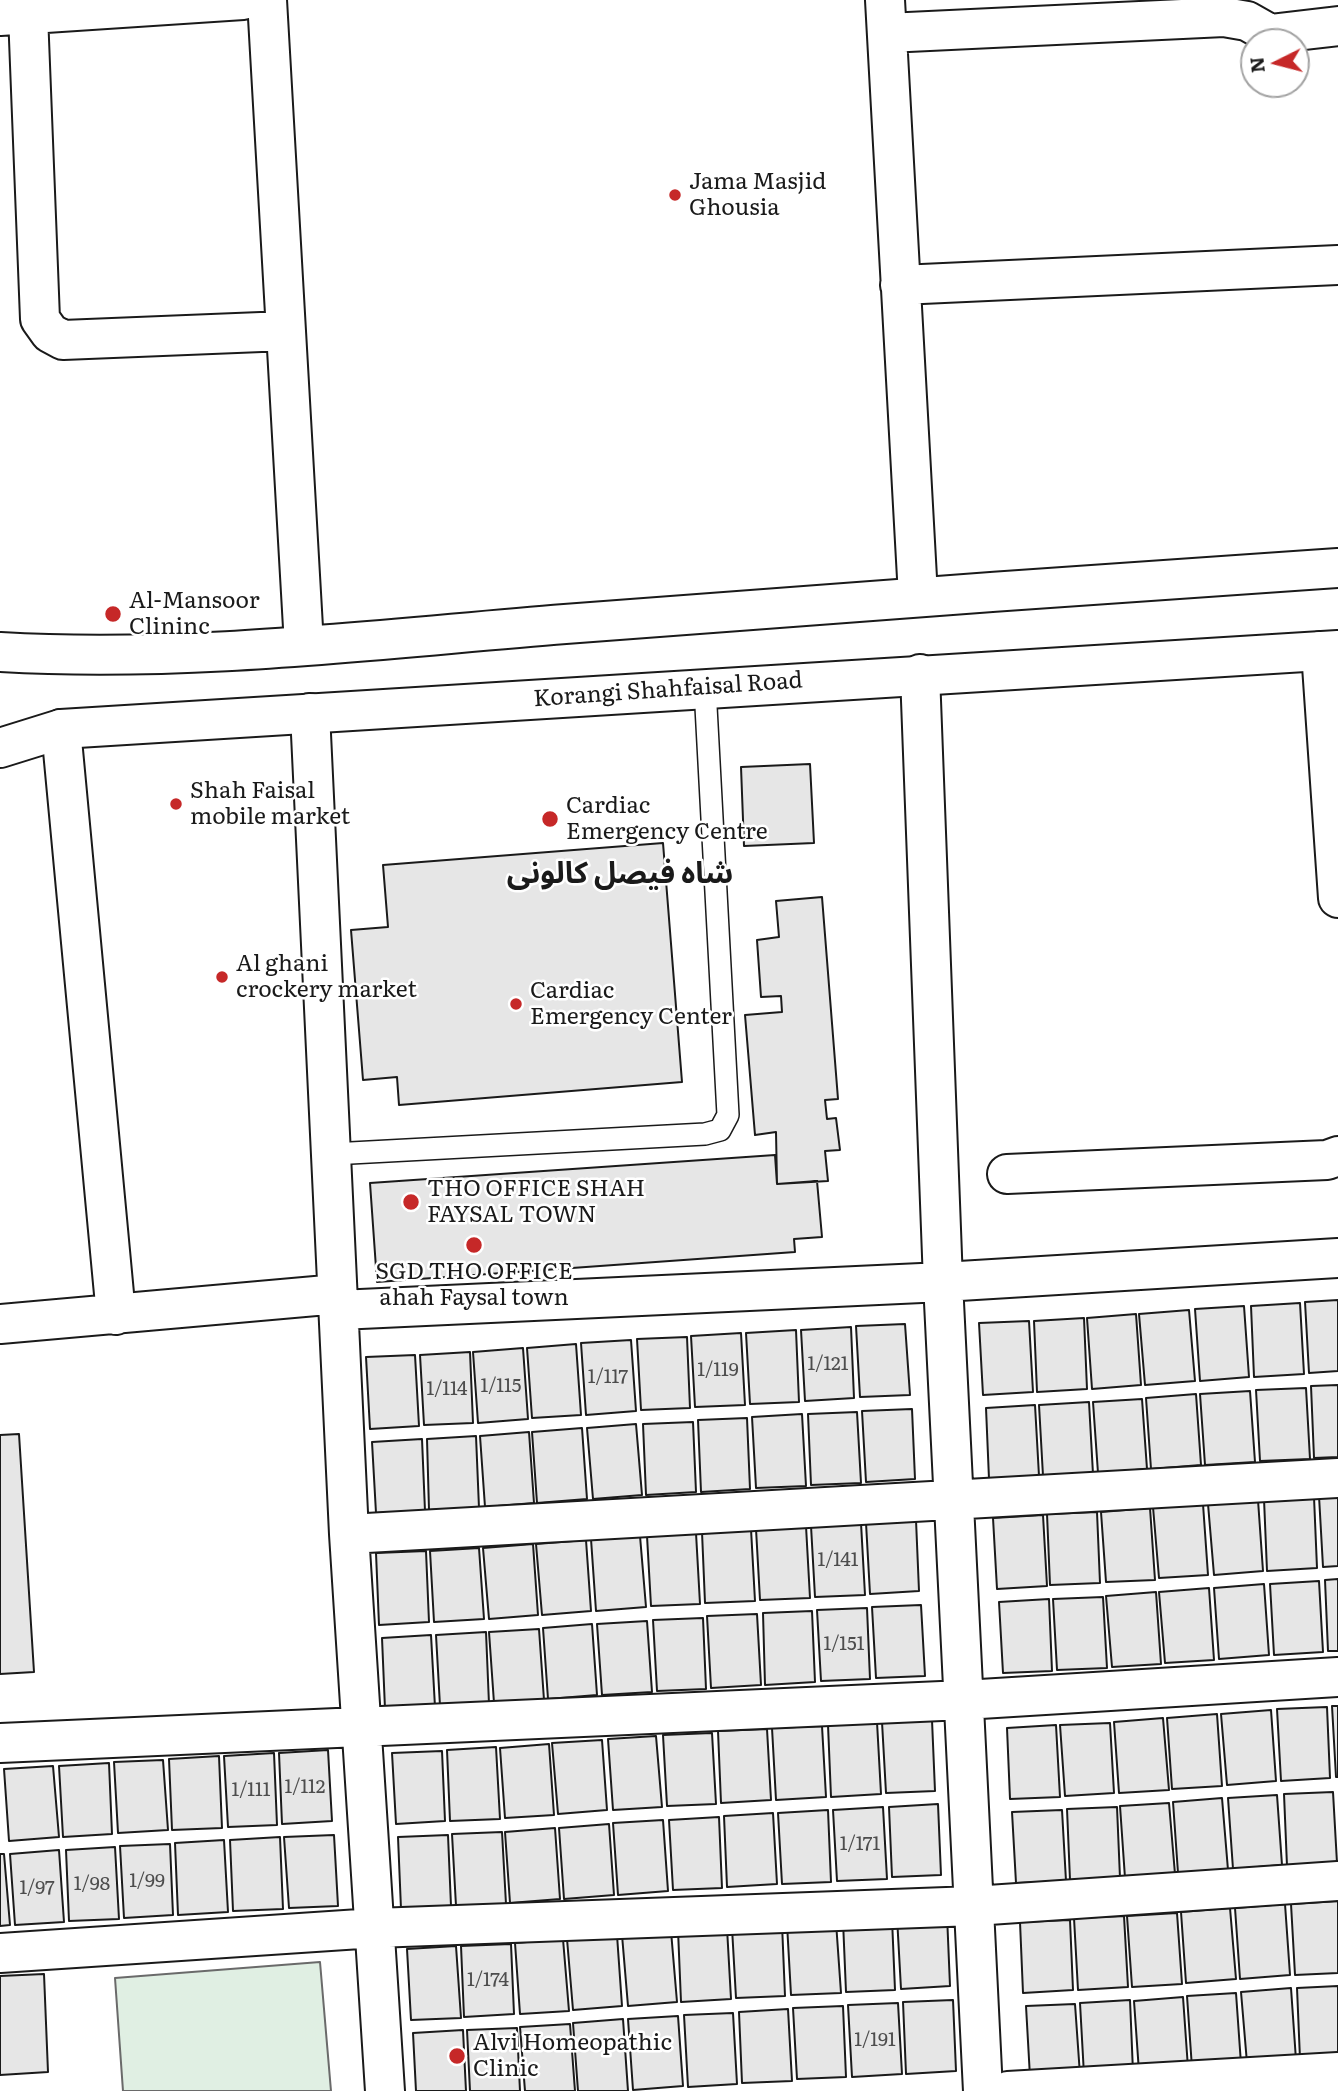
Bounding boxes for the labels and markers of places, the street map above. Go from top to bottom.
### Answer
place label: Jama Masjid Ghousia [689,168,826,222]
marker: Jama Masjid Ghousia [667,187,683,203]
place label: Al-Mansoor Clininc [129,587,260,641]
marker: Al-Mansoor Clininc [103,604,123,624]
place label: Shah Faisal mobile market [190,777,350,831]
place label: Cardiac Emergency Centre [566,792,768,846]
marker: Shah Faisal mobile market [168,796,184,812]
marker: Cardiac Emergency Centre [540,809,560,829]
place label: Al ghani crockery market [236,950,417,1004]
marker: Al ghani crockery market [214,969,230,985]
place label: Cardiac Emergency Center [530,977,732,1031]
marker: Cardiac Emergency Center [508,996,524,1012]
place label: THO OFFICE SHAH FAYSAL TOWN [427,1175,645,1229]
marker: THO OFFICE SHAH FAYSAL TOWN [401,1192,421,1212]
marker: SGD THO OFFICE ahah Faysal town [464,1235,484,1255]
place label: SGD THO OFFICE ahah Faysal town [375,1258,573,1312]
place label: Alvi Homeopathic Clinic [473,2029,672,2083]
marker: Alvi Homeopathic Clinic [447,2046,467,2066]

